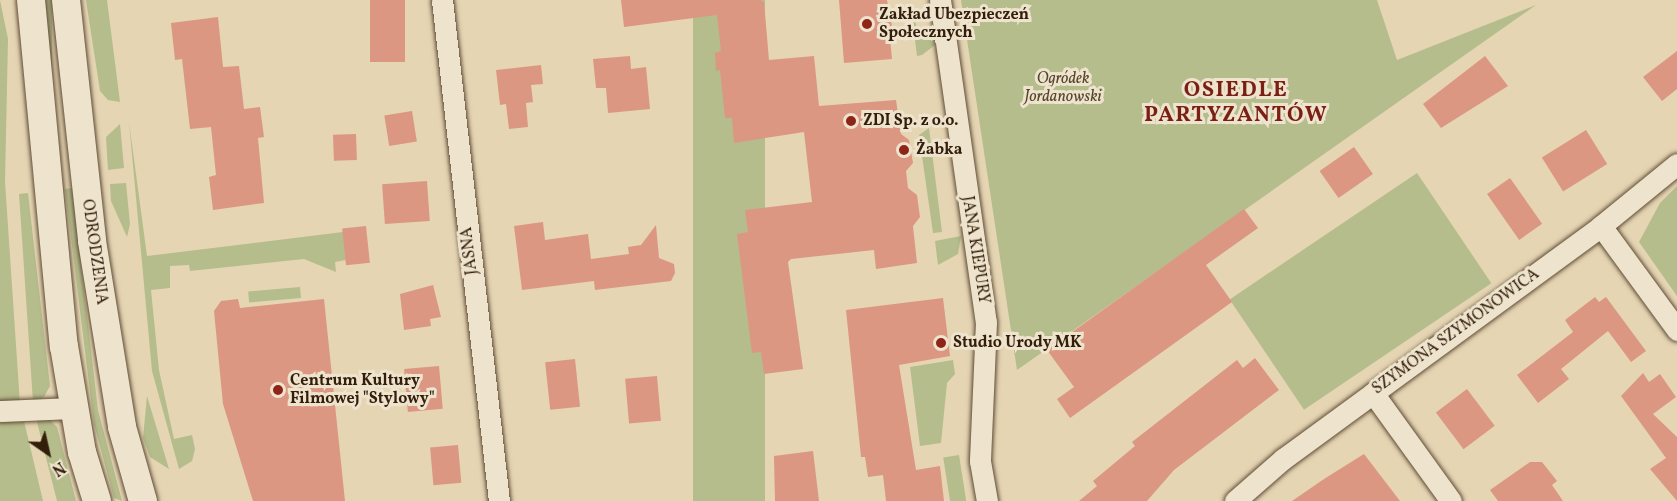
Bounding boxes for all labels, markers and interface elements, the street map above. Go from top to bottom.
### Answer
place label: Zakład Ubezpieczeń Społecznych [879,5,1029,43]
marker: Zakład Ubezpieczeń Społecznych [860,17,874,31]
park label: Ogródek Jordanowski [1024,69,1102,107]
district label: OSIEDLE PARTYZANTÓW [1144,77,1328,128]
place label: ZDI Sp. z o.o. [863,111,959,131]
marker: ZDI Sp. z o.o. [844,114,858,128]
place label: Żabka [916,140,962,160]
marker: Żabka [897,143,911,157]
street label: JANA KIEPURY [957,195,993,305]
street label: ODRODZENIA [77,198,111,306]
street label: JASNA [458,226,482,276]
street label: SZYMONA SZYMONOWICA [1369,265,1543,399]
place label: Studio Urody MK [953,333,1082,353]
marker: Studio Urody MK [934,336,948,350]
place label: Centrum Kultury Filmowej "Stylowy" [290,371,435,409]
marker: Centrum Kultury Filmowej "Stylowy" [271,383,285,397]
north arrow [18,423,78,483]
text: N [47,456,69,480]

